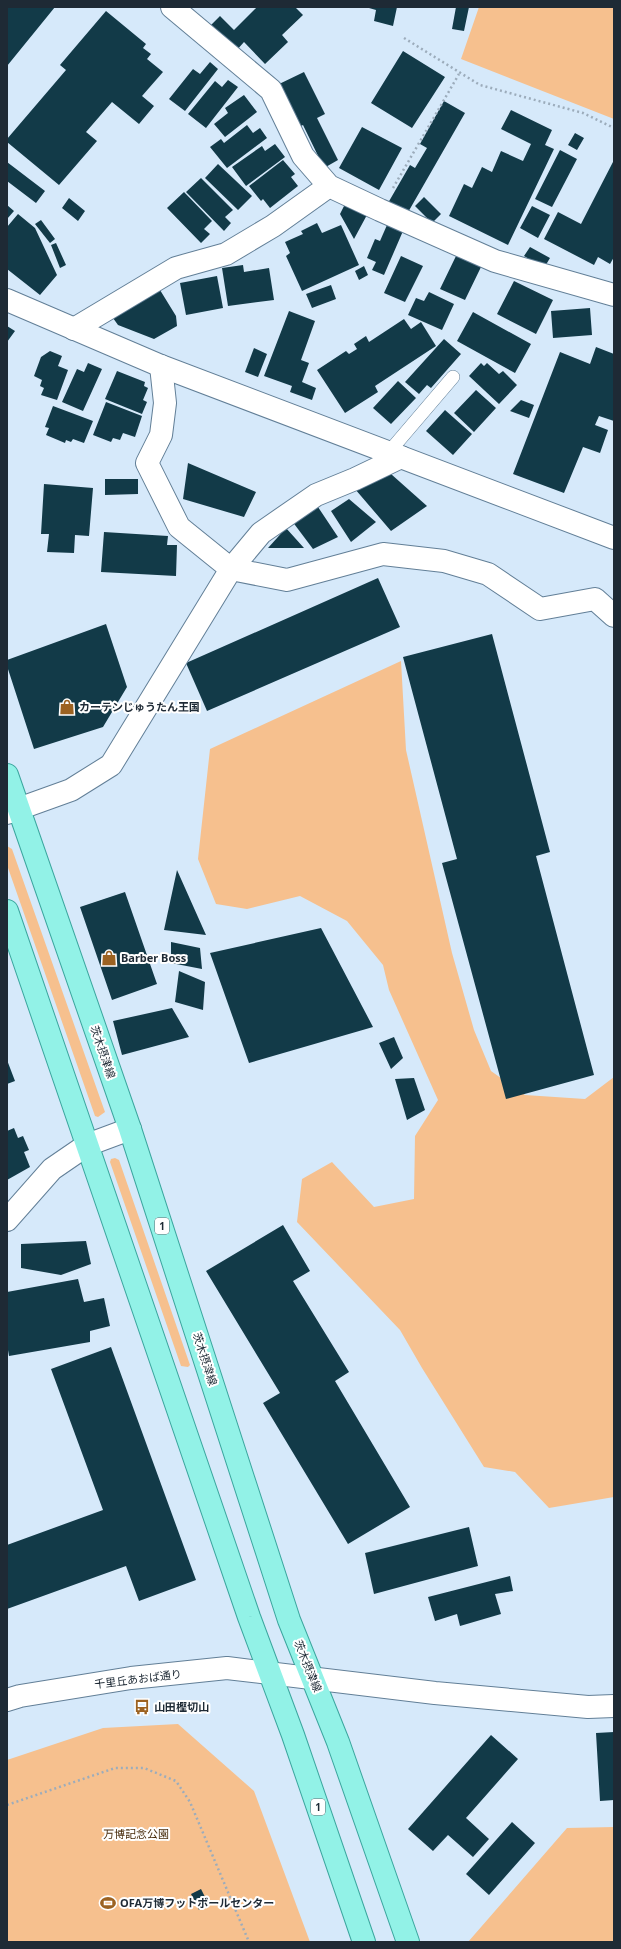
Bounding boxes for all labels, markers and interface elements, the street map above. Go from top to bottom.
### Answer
shop icon: カーテンじゅうたん王国 [58,698,76,716]
place label: カーテンじゅうたん王国 [79,699,200,714]
shop icon: Barber Boss [100,949,118,967]
place label: Barber Boss [121,950,187,965]
street label: 茨木摂津線 [87,1023,120,1080]
road number: 1 [155,1218,169,1234]
street label: 茨木摂津線 [190,1330,221,1387]
street label: 茨木摂津線 [291,1638,326,1694]
street label: 千里丘あおば通り [93,1666,183,1691]
bus stop icon: 山田樫切山 [133,1698,151,1716]
place label: 山田樫切山 [154,1699,209,1714]
road number: 1 [311,1799,325,1815]
park label: 万博記念公園 [103,1826,169,1841]
sports icon: OFA万博フットボールセンター [99,1894,117,1912]
place label: OFA万博フットボールセンター [120,1895,274,1910]

